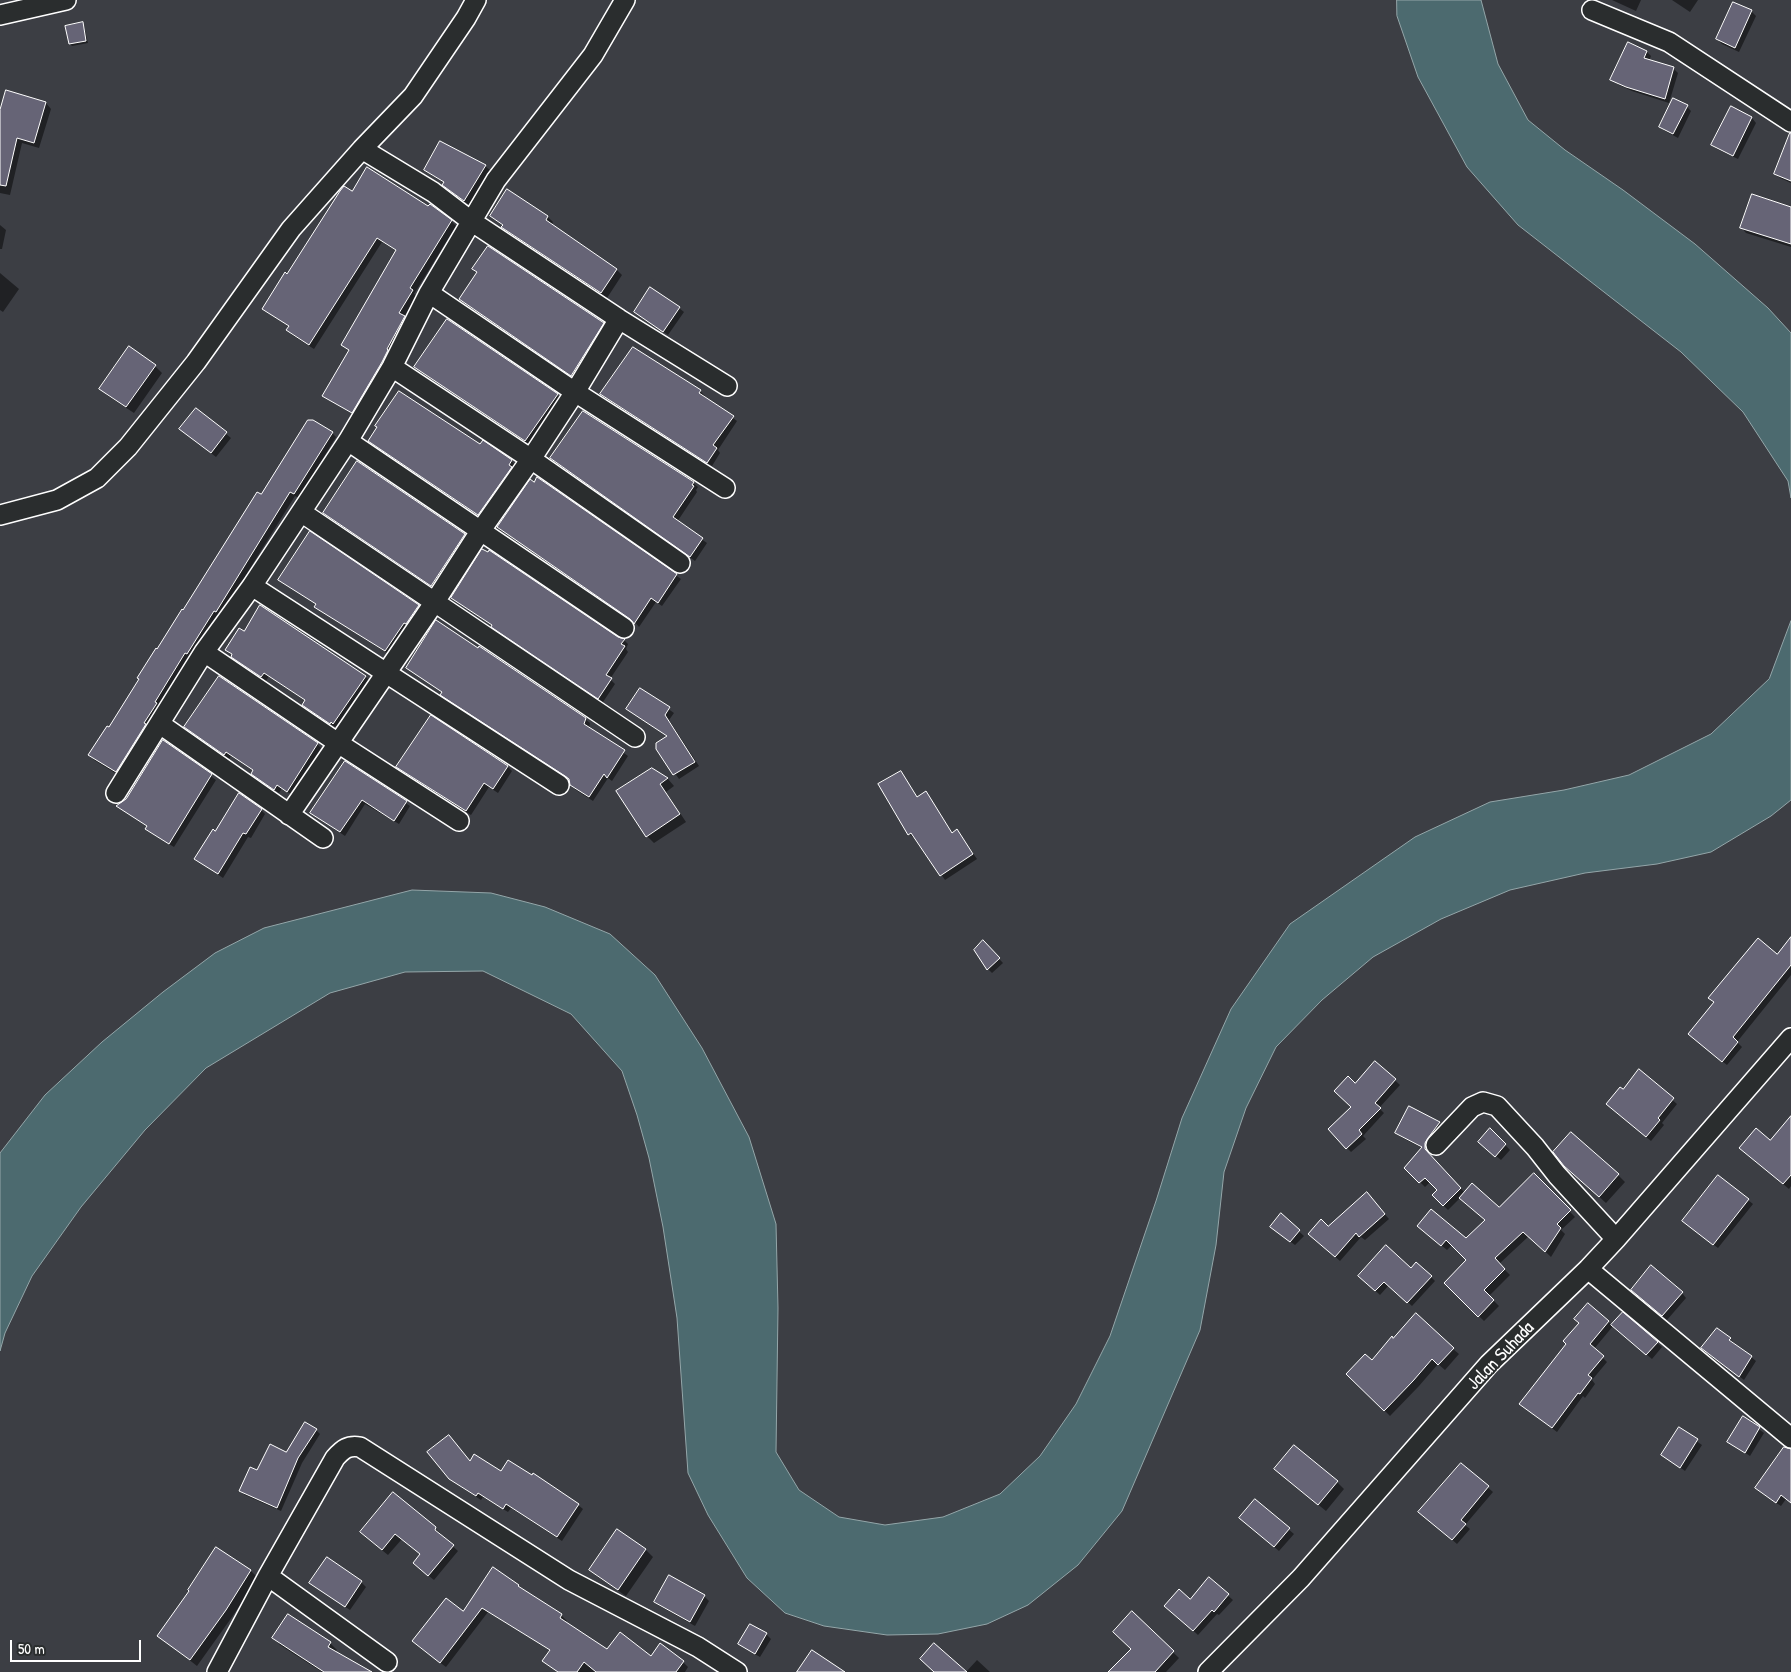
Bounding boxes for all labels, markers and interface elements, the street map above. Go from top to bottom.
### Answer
street label: Jalan Suhada [1463,1317,1539,1395]
scale bar [12,1630,144,1662]
text: 50 m [18,1638,45,1659]

